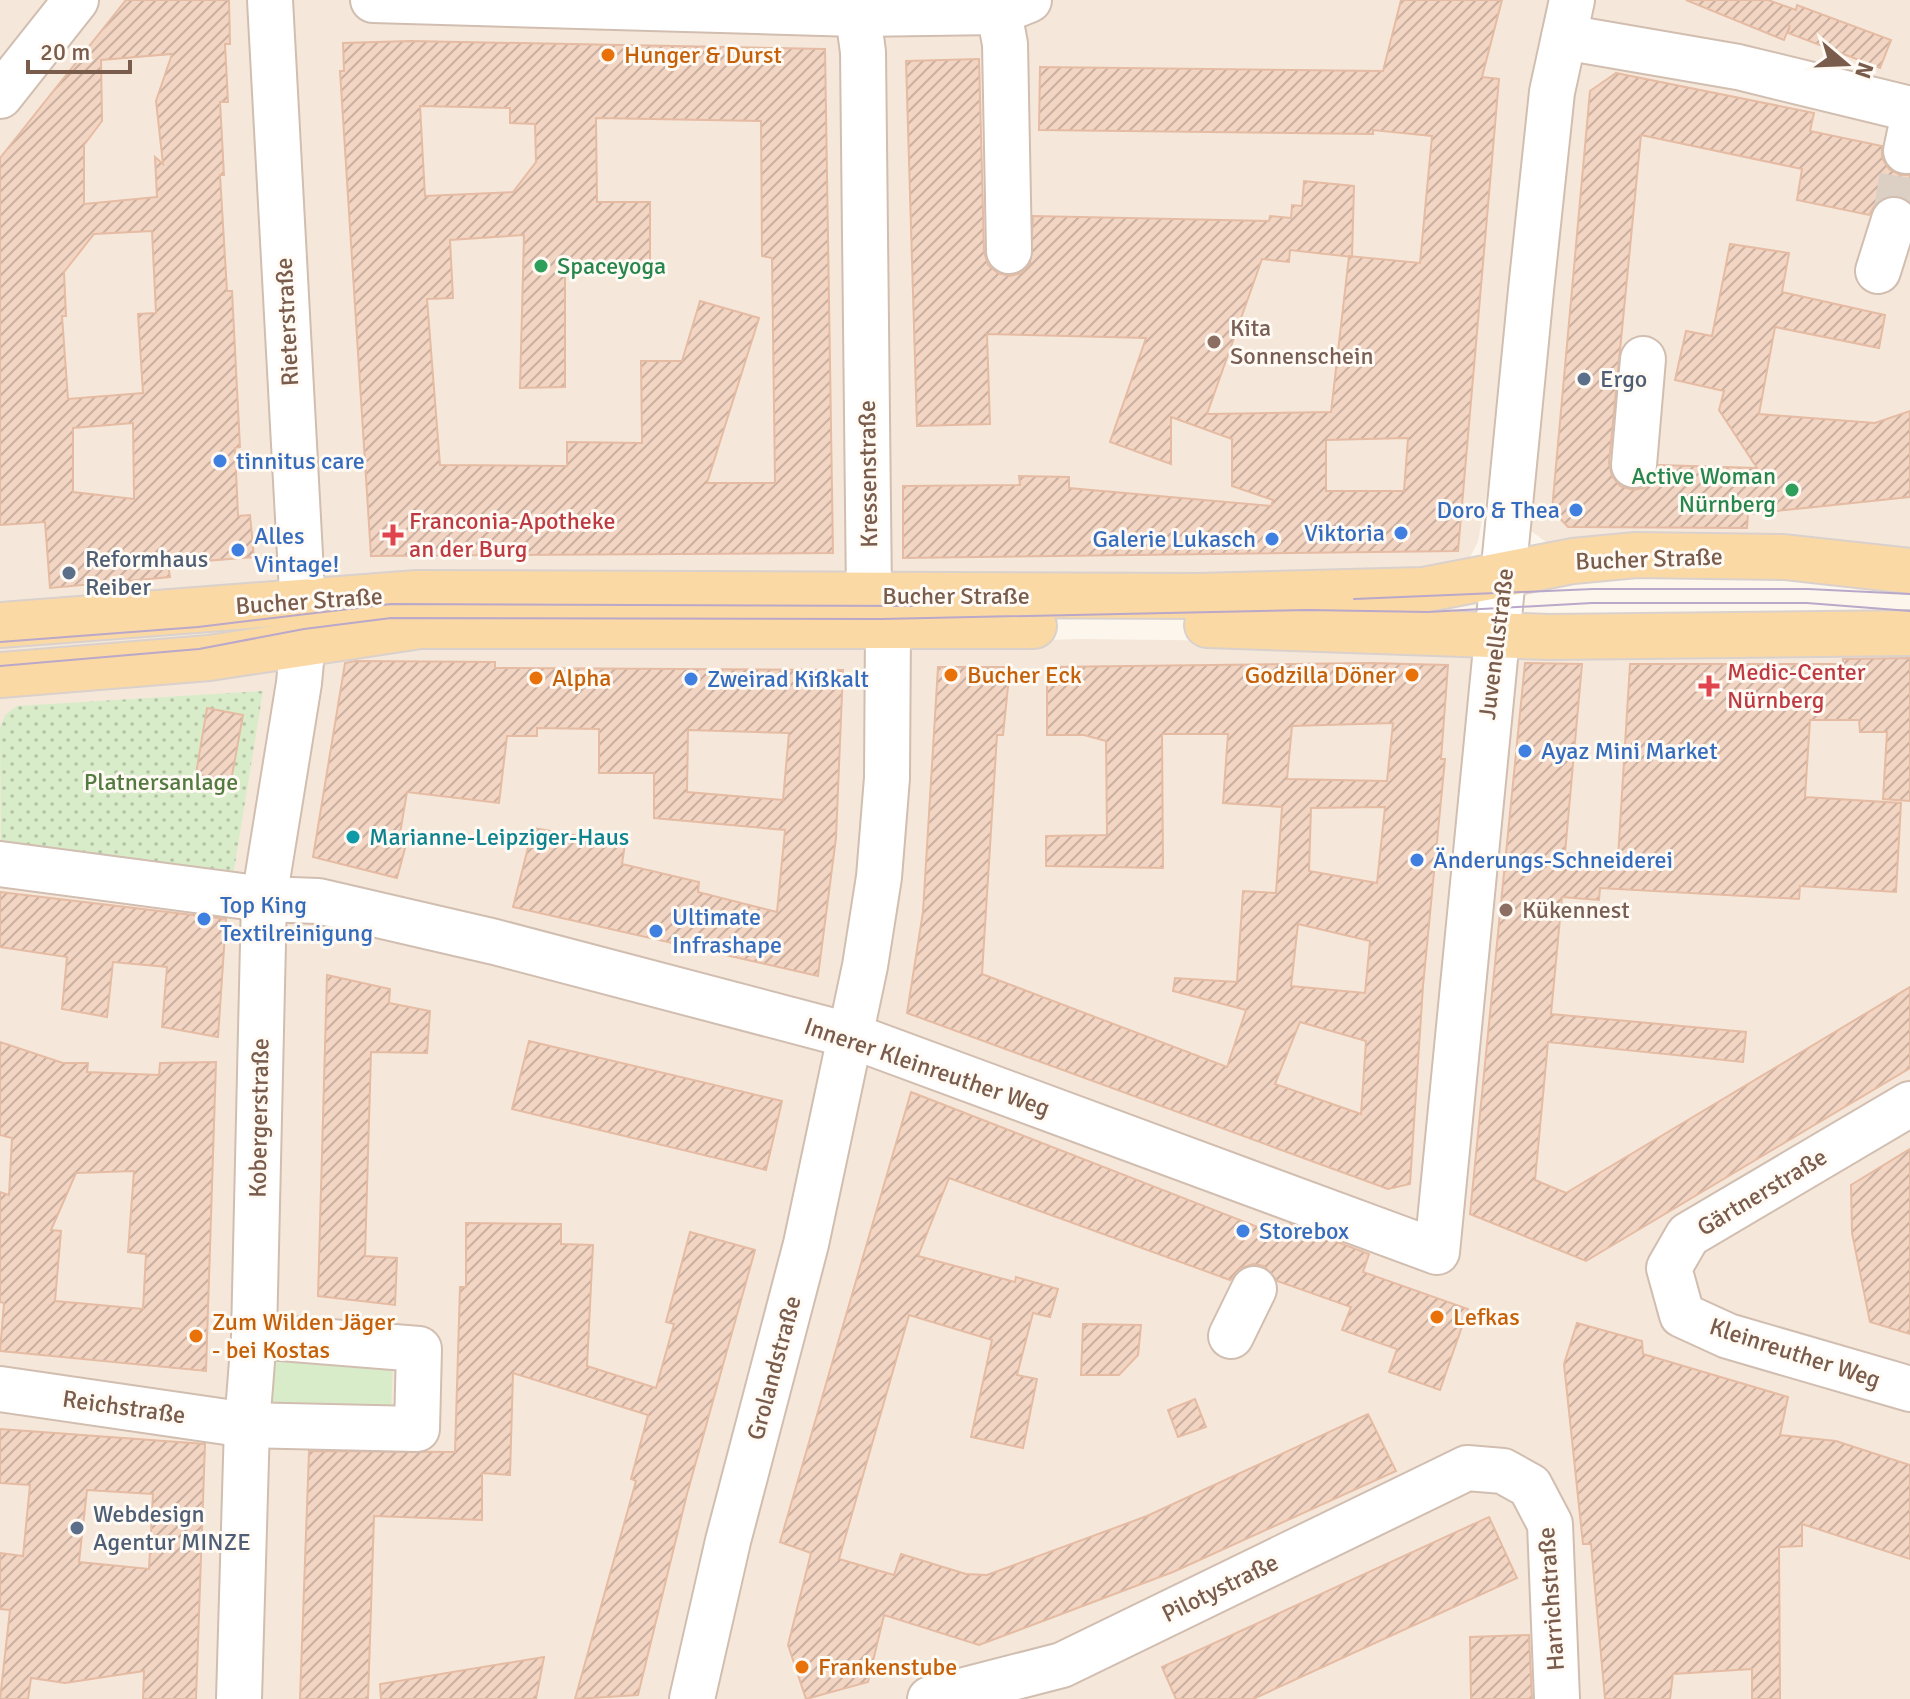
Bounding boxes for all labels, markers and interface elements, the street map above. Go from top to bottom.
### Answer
scale bar [28,24,130,74]
north arrow [1806,24,1886,104]
text: 20 m [40,37,90,67]
place label: Hunger & Durst [624,40,782,70]
marker: Hunger & Durst [599,46,617,64]
text: N [1849,59,1880,82]
place label: Spaceyoga [557,251,666,281]
street label: Rieterstraße [269,257,305,387]
marker: Spaceyoga [532,257,550,275]
place label: Kita Sonnenschein [1230,313,1374,371]
marker: Kita Sonnenschein [1205,333,1223,351]
place label: Ergo [1600,364,1647,394]
marker: Ergo [1575,370,1593,388]
street label: Kressenstraße [852,400,884,548]
place label: tinnitus care [236,446,365,476]
marker: tinnitus care [211,452,229,470]
place label: Active Woman Nürnberg [1631,461,1776,519]
marker: Active Woman Nürnberg [1783,481,1801,499]
place label: Doro & Thea [1437,495,1560,525]
marker: Doro & Thea [1567,501,1585,519]
place label: Franconia-Apotheke an der Burg [409,506,615,564]
place label: Viktoria [1304,518,1385,548]
place label: Alles Vintage! [254,521,339,579]
place label: Galerie Lukasch [1092,524,1256,554]
marker: Viktoria [1392,524,1410,542]
marker: Franconia-Apotheke an der Burg [384,526,402,544]
marker: Galerie Lukasch [1263,530,1281,548]
marker: Alles Vintage! [229,541,247,559]
street label: Bucher Straße [1575,541,1723,577]
place label: Reformhaus Reiber [85,544,208,602]
marker: Reformhaus Reiber [60,564,78,582]
street label: Juvenellstraße [1472,567,1520,721]
street label: Bucher Straße [234,581,384,621]
street label: Bucher Straße [882,581,1030,611]
place label: Medic-Center Nürnberg [1727,657,1866,715]
place label: Bucher Eck [967,660,1082,690]
place label: Godzilla Döner [1245,660,1396,690]
place label: Alpha [552,663,611,693]
place label: Zweirad Kißkalt [707,664,869,694]
marker: Bucher Eck [942,666,960,684]
marker: Godzilla Döner [1403,666,1421,684]
marker: Alpha [527,669,545,687]
marker: Zweirad Kißkalt [682,670,700,688]
marker: Medic-Center Nürnberg [1698,675,1720,697]
place label: Ayaz Mini Market [1541,736,1718,766]
marker: Ayaz Mini Market [1516,742,1534,760]
park label: Platnersanlage [84,767,238,797]
place label: Marianne-Leipziger-Haus [369,822,629,852]
marker: Marianne-Leipziger-Haus [344,828,362,846]
place label: Änderungs-Schneiderei [1433,845,1673,875]
marker: Änderungs-Schneiderei [1408,851,1426,869]
place label: Top King Textilreinigung [220,890,373,948]
place label: Kükennest [1522,895,1630,925]
marker: Kükennest [1497,901,1515,919]
place label: Ultimate Infrashape [672,902,782,960]
marker: Top King Textilreinigung [195,910,213,928]
marker: Ultimate Infrashape [647,922,665,940]
street label: Innerer Kleinreuther Weg [800,1011,1054,1123]
street label: Kobergerstraße [243,1038,275,1198]
street label: Gärtnerstraße [1692,1142,1832,1242]
place label: Storebox [1259,1216,1349,1246]
marker: Storebox [1234,1222,1252,1240]
street label: Grolandstraße [740,1293,808,1443]
place label: Lefkas [1453,1302,1520,1332]
place label: Zum Wilden Jäger - bei Kostas [212,1307,395,1365]
marker: Lefkas [1428,1308,1446,1326]
street label: Kleinreuther Weg [1706,1311,1884,1395]
marker: Zum Wilden Jäger - bei Kostas [187,1327,205,1345]
street label: Reichstraße [61,1384,187,1430]
place label: Webdesign Agentur MINZE [93,1499,251,1557]
marker: Webdesign Agentur MINZE [68,1519,86,1537]
street label: Harrichstraße [1531,1526,1571,1672]
street label: Pilotystraße [1157,1547,1283,1629]
place label: Frankenstube [818,1652,957,1682]
marker: Frankenstube [793,1658,811,1676]

